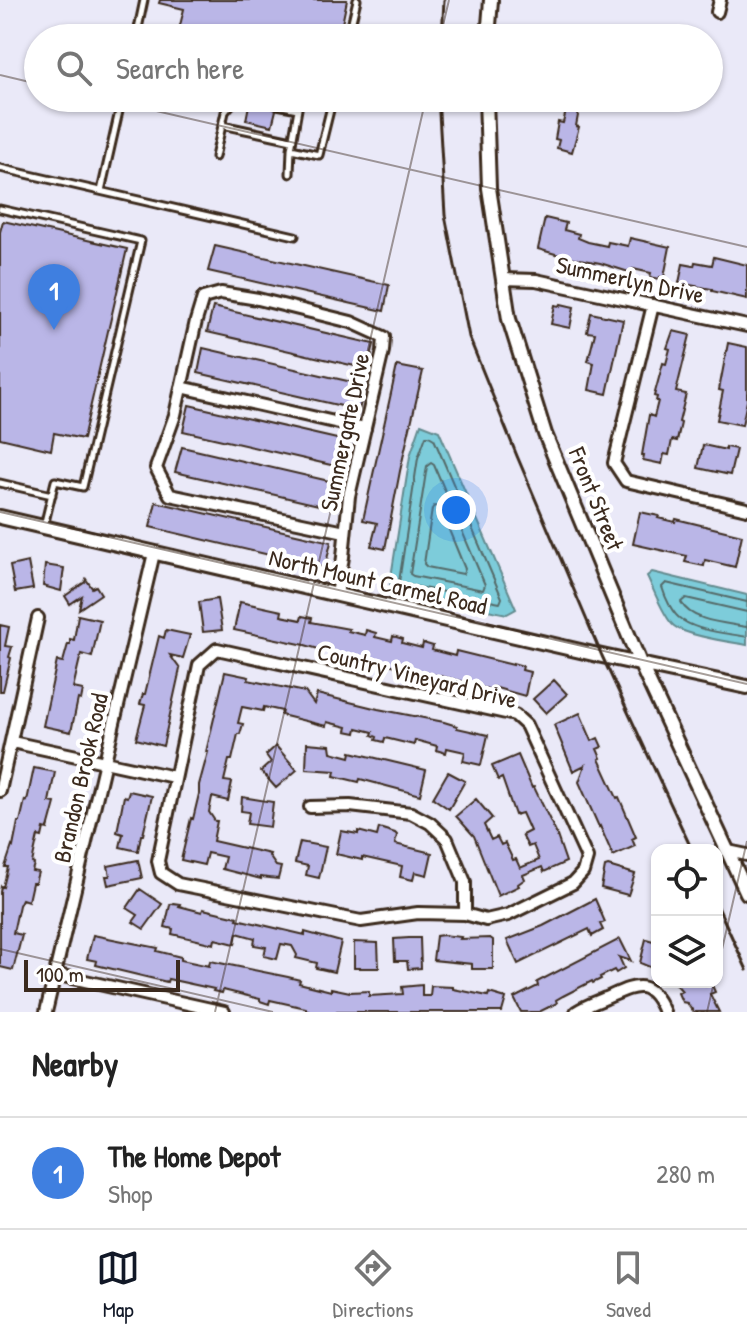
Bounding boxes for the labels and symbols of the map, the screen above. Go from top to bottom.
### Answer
street label: Summerlyn Drive [553,248,707,310]
pin: 1 [28,264,80,330]
street label: Summergate Drive [312,349,376,514]
street label: Front Street [561,441,632,556]
your location [436,490,476,530]
street label: North Mount Carmel Road [266,540,490,622]
street label: Country Vineyard Drive [314,635,521,715]
street label: Brandon Brook Road [45,690,115,865]
scale bar [24,956,180,992]

